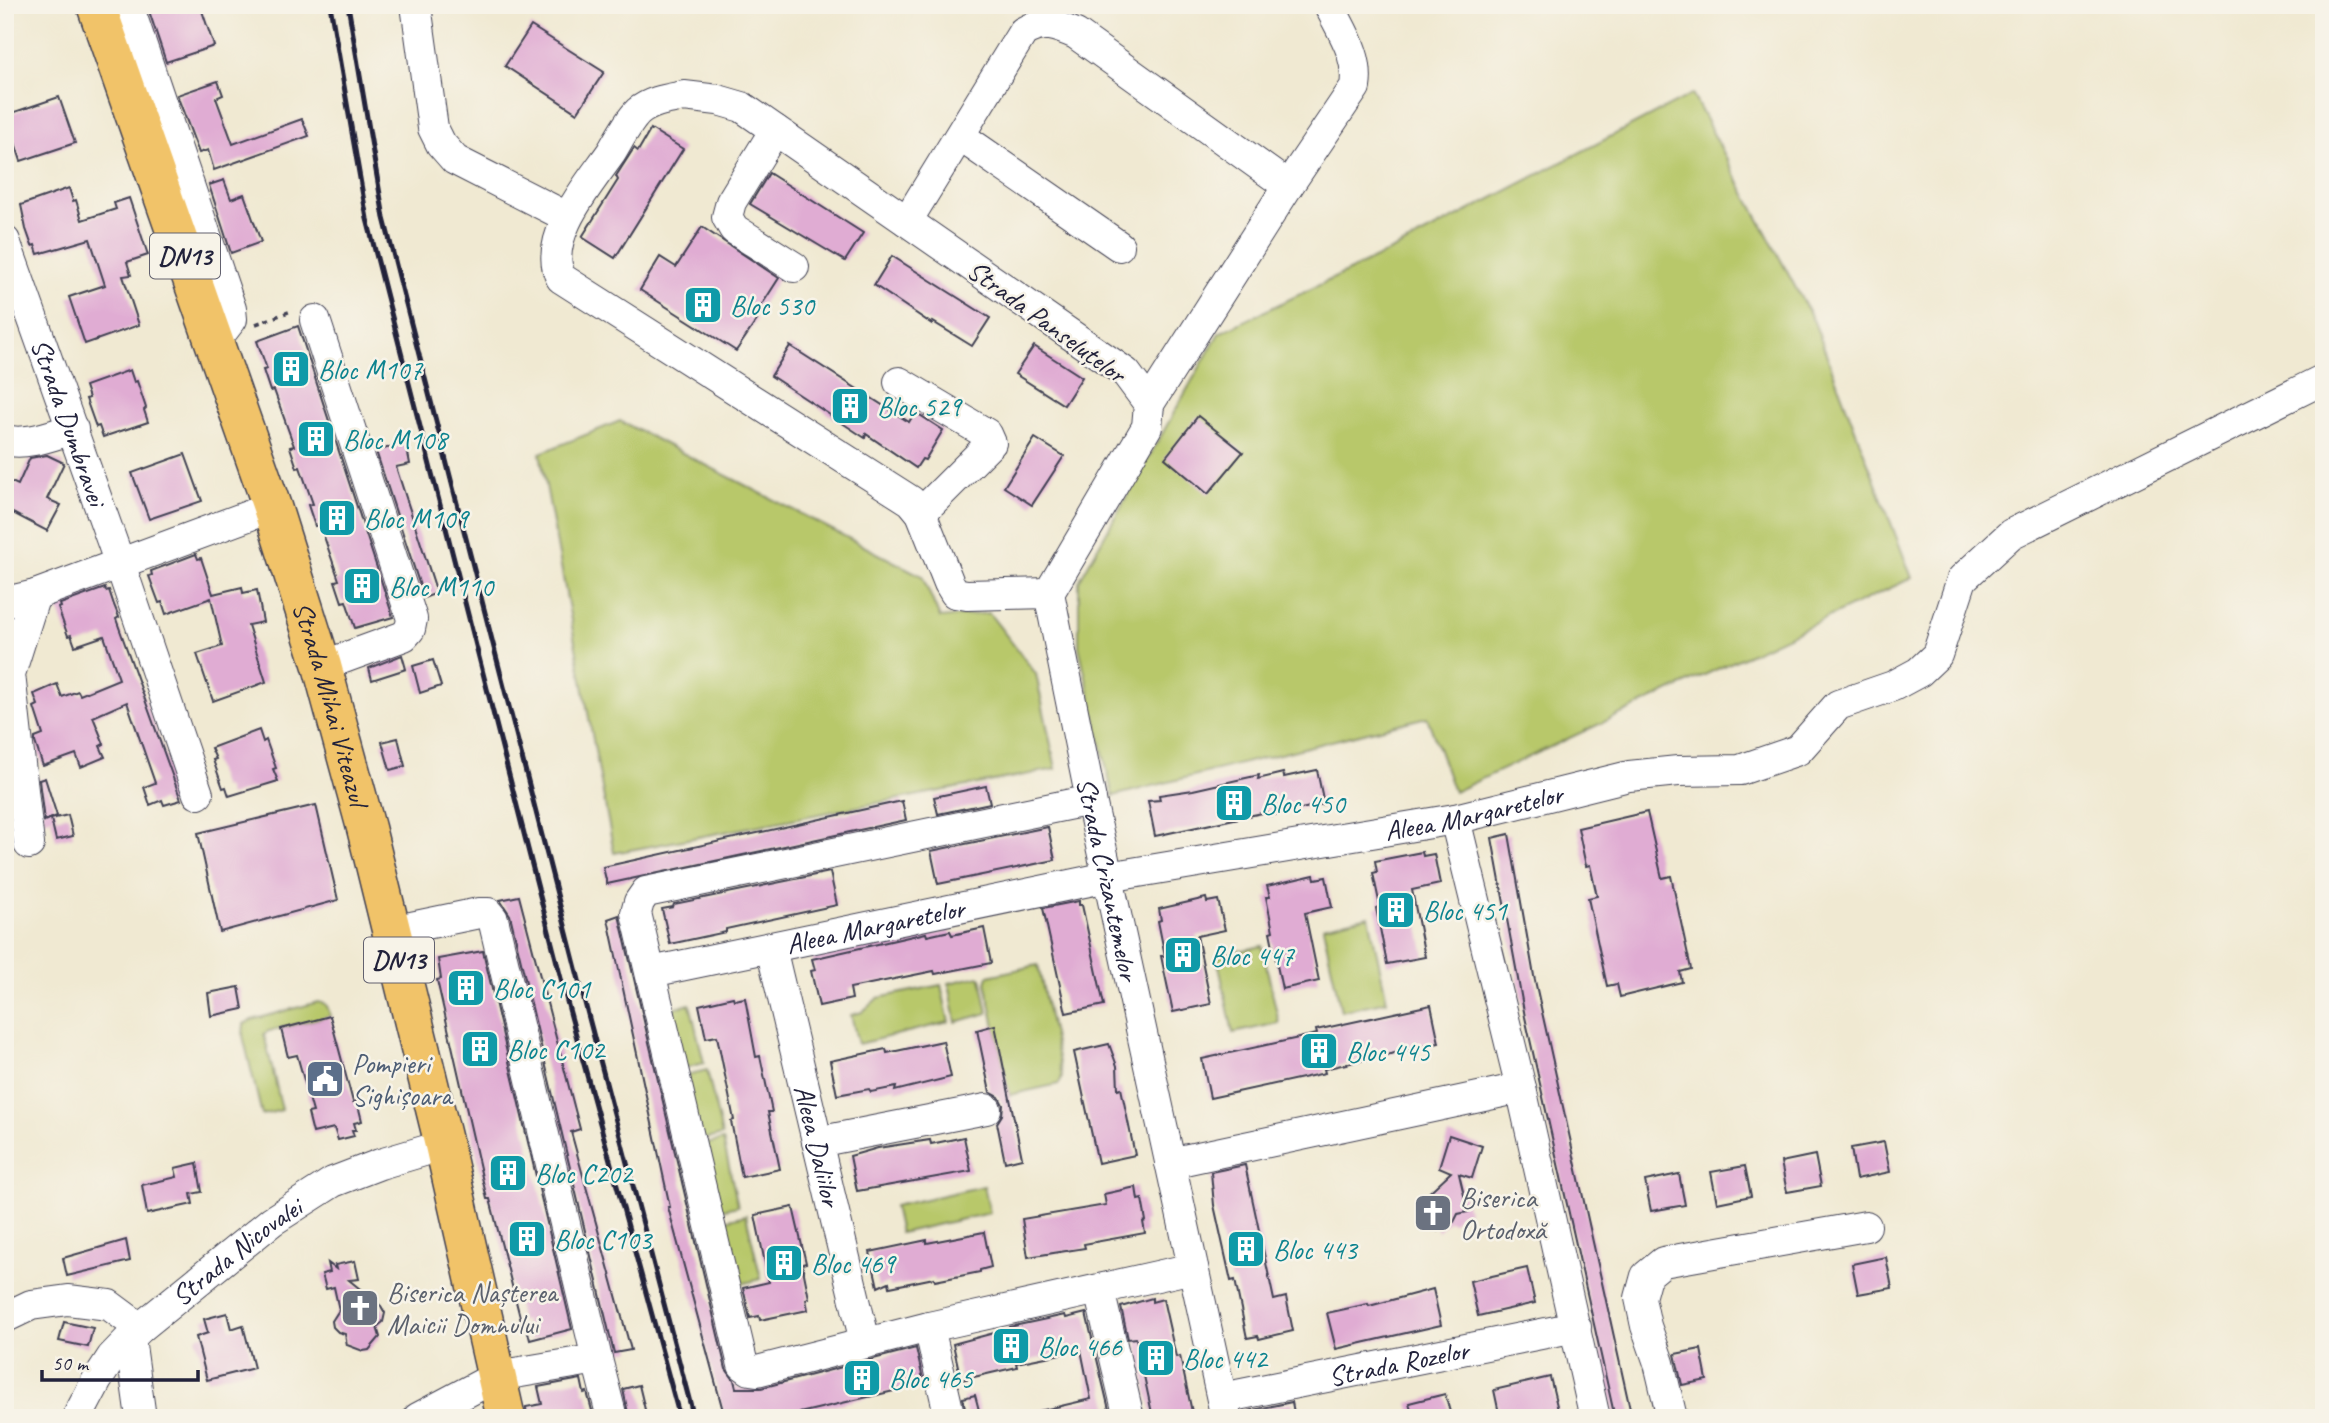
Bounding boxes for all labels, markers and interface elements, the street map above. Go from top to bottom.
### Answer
road number: DN13 [150,233,220,278]
street label: Strada Panseluțelor [960,252,1135,392]
building icon: Bloc 530 [682,284,724,326]
place label: Bloc 530 [730,288,816,323]
street label: Strada Dumbravei [23,334,116,514]
building icon: Bloc M107 [270,348,312,390]
place label: Bloc M107 [318,352,423,387]
building icon: Bloc 529 [829,385,871,427]
place label: Bloc 529 [877,389,963,424]
building icon: Bloc M108 [295,418,337,460]
place label: Bloc M108 [343,422,449,457]
building icon: Bloc M109 [316,497,358,539]
place label: Bloc M109 [364,501,470,536]
building icon: Bloc M110 [341,565,383,607]
place label: Bloc M110 [389,569,495,604]
street label: Strada Mihai Viteazul [285,597,377,814]
street label: Strada Crizantemelor [1069,775,1147,986]
street label: Aleea Margaretelor [1382,776,1568,848]
building icon: Bloc 450 [1213,782,1255,824]
place label: Bloc 450 [1261,786,1347,821]
building icon: Bloc 451 [1375,889,1417,931]
street label: Aleea Margaretelor [783,890,969,961]
place label: Bloc 451 [1423,893,1508,928]
building icon: Bloc 447 [1162,934,1204,976]
road number: DN13 [364,937,434,982]
place label: Bloc 447 [1210,938,1295,973]
building icon: Bloc C101 [445,967,487,1009]
place label: Bloc C101 [493,971,592,1006]
building icon: Bloc C102 [459,1028,501,1070]
building icon: Bloc 445 [1298,1030,1340,1072]
place label: Bloc C102 [507,1032,607,1067]
place label: Bloc 445 [1346,1034,1431,1069]
place label: Pompieri Sighișoara [352,1046,454,1113]
public building icon: Pompieri Sighișoara [304,1058,346,1100]
street label: Aleea Daliilor [786,1081,849,1212]
building icon: Bloc C202 [487,1152,529,1194]
place label: Bloc C202 [535,1156,635,1191]
place label: Biserica Ortodoxă [1460,1180,1549,1247]
street label: Strada Nicovalei [164,1188,311,1314]
church icon: Biserica Ortodoxă [1412,1192,1454,1234]
building icon: Bloc C103 [506,1218,548,1260]
place label: Bloc C103 [554,1222,654,1257]
building icon: Bloc 443 [1225,1228,1267,1270]
place label: Bloc 443 [1273,1232,1359,1267]
building icon: Bloc 469 [763,1242,805,1284]
place label: Bloc 469 [811,1246,897,1281]
place label: Biserica Nașterea Maicii Domnului [387,1275,560,1342]
church icon: Biserica Nașterea Maicii Domnului [339,1287,381,1329]
building icon: Bloc 466 [990,1325,1032,1367]
place label: Bloc 466 [1038,1329,1123,1364]
street label: Strada Rozelor [1325,1332,1474,1394]
building icon: Bloc 442 [1135,1337,1177,1379]
scale bar [42,1339,198,1383]
place label: Bloc 442 [1183,1341,1269,1376]
text: 50 m [52,1350,90,1376]
building icon: Bloc 465 [841,1357,883,1399]
place label: Bloc 465 [889,1361,974,1396]

